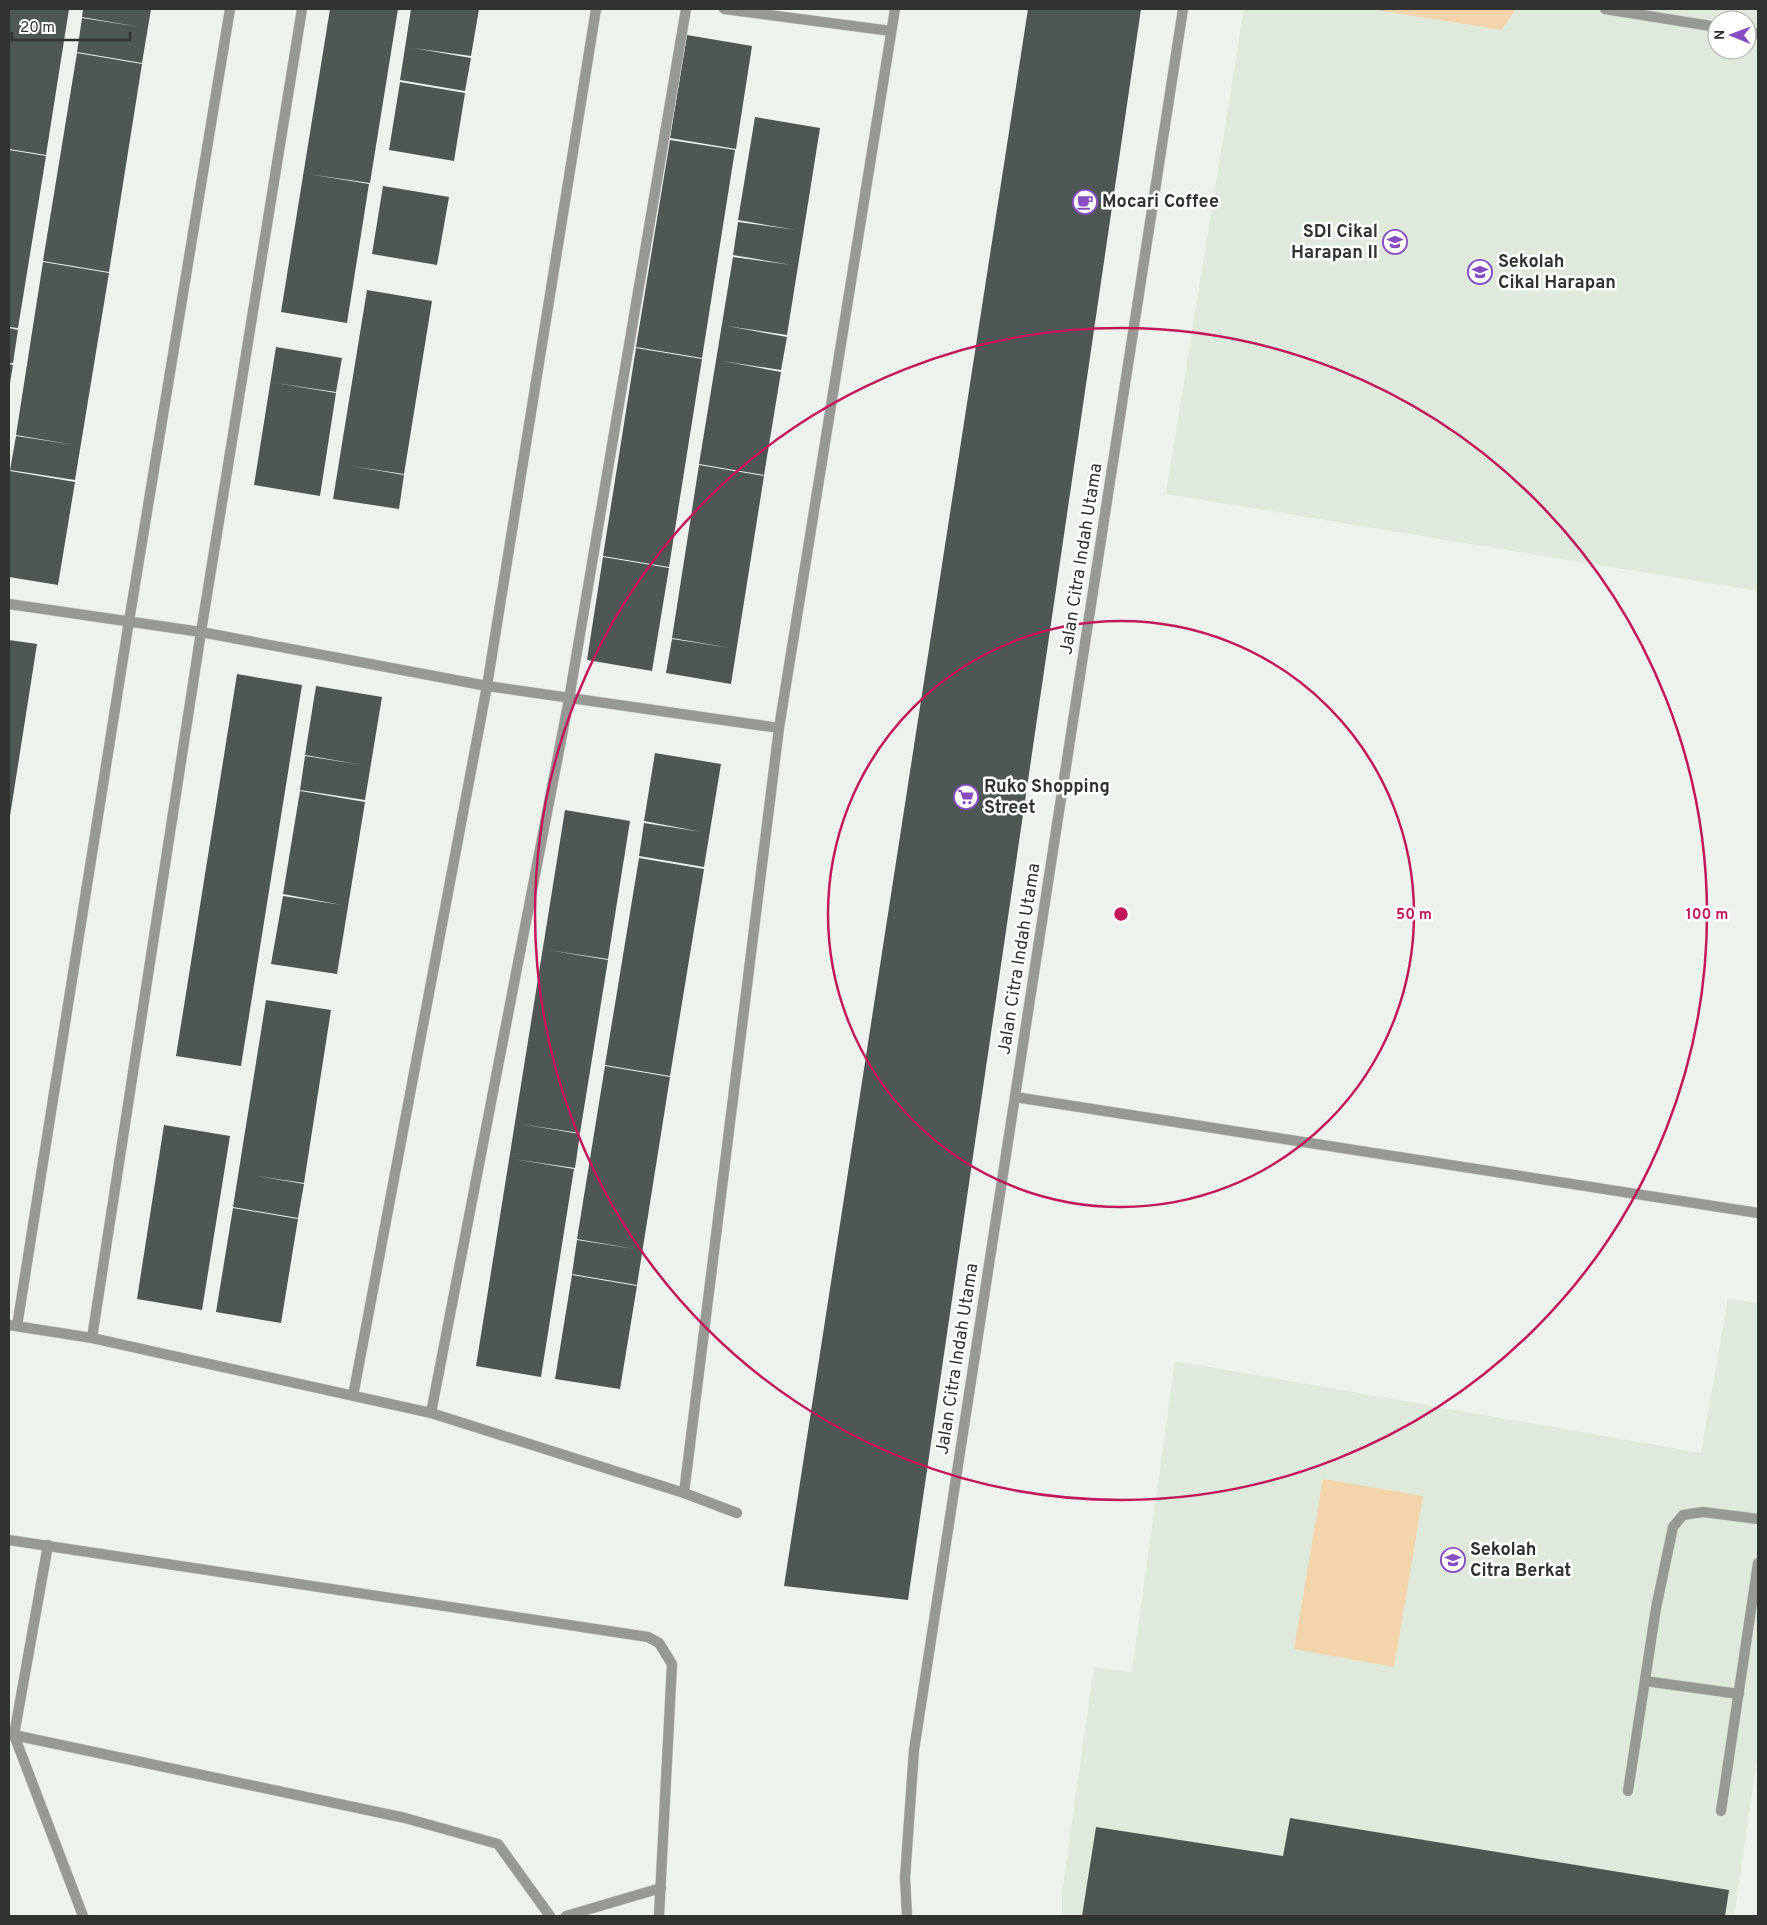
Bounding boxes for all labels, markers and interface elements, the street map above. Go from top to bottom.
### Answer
scale bar [12,10,130,42]
north arrow [1707,10,1757,60]
text: 20 m [20,19,55,38]
text: N [1712,30,1729,40]
cafe icon: Mocari Coffee [1072,189,1098,215]
place label: Mocari Coffee [1102,191,1219,214]
place label: SDI Cikal Harapan II [1291,221,1378,265]
school or university icon: SDI Cikal Harapan II [1382,229,1408,255]
place label: Sekolah Cikal Harapan [1498,251,1616,295]
school or university icon: Sekolah Cikal Harapan [1467,259,1493,285]
street label: Jalan Citra Indah Utama [1055,462,1109,656]
place label: Ruko Shopping Street [984,776,1110,820]
supermarket icon: Ruko Shopping Street [953,784,979,810]
street label: Jalan Citra Indah Utama [993,862,1047,1056]
centre of rings [1112,905,1130,923]
text: 50 m [1396,906,1432,925]
text: 100 m [1686,906,1728,925]
street label: Jalan Citra Indah Utama [931,1262,985,1456]
place label: Sekolah Citra Berkat [1470,1539,1571,1583]
school or university icon: Sekolah Citra Berkat [1440,1547,1466,1573]

